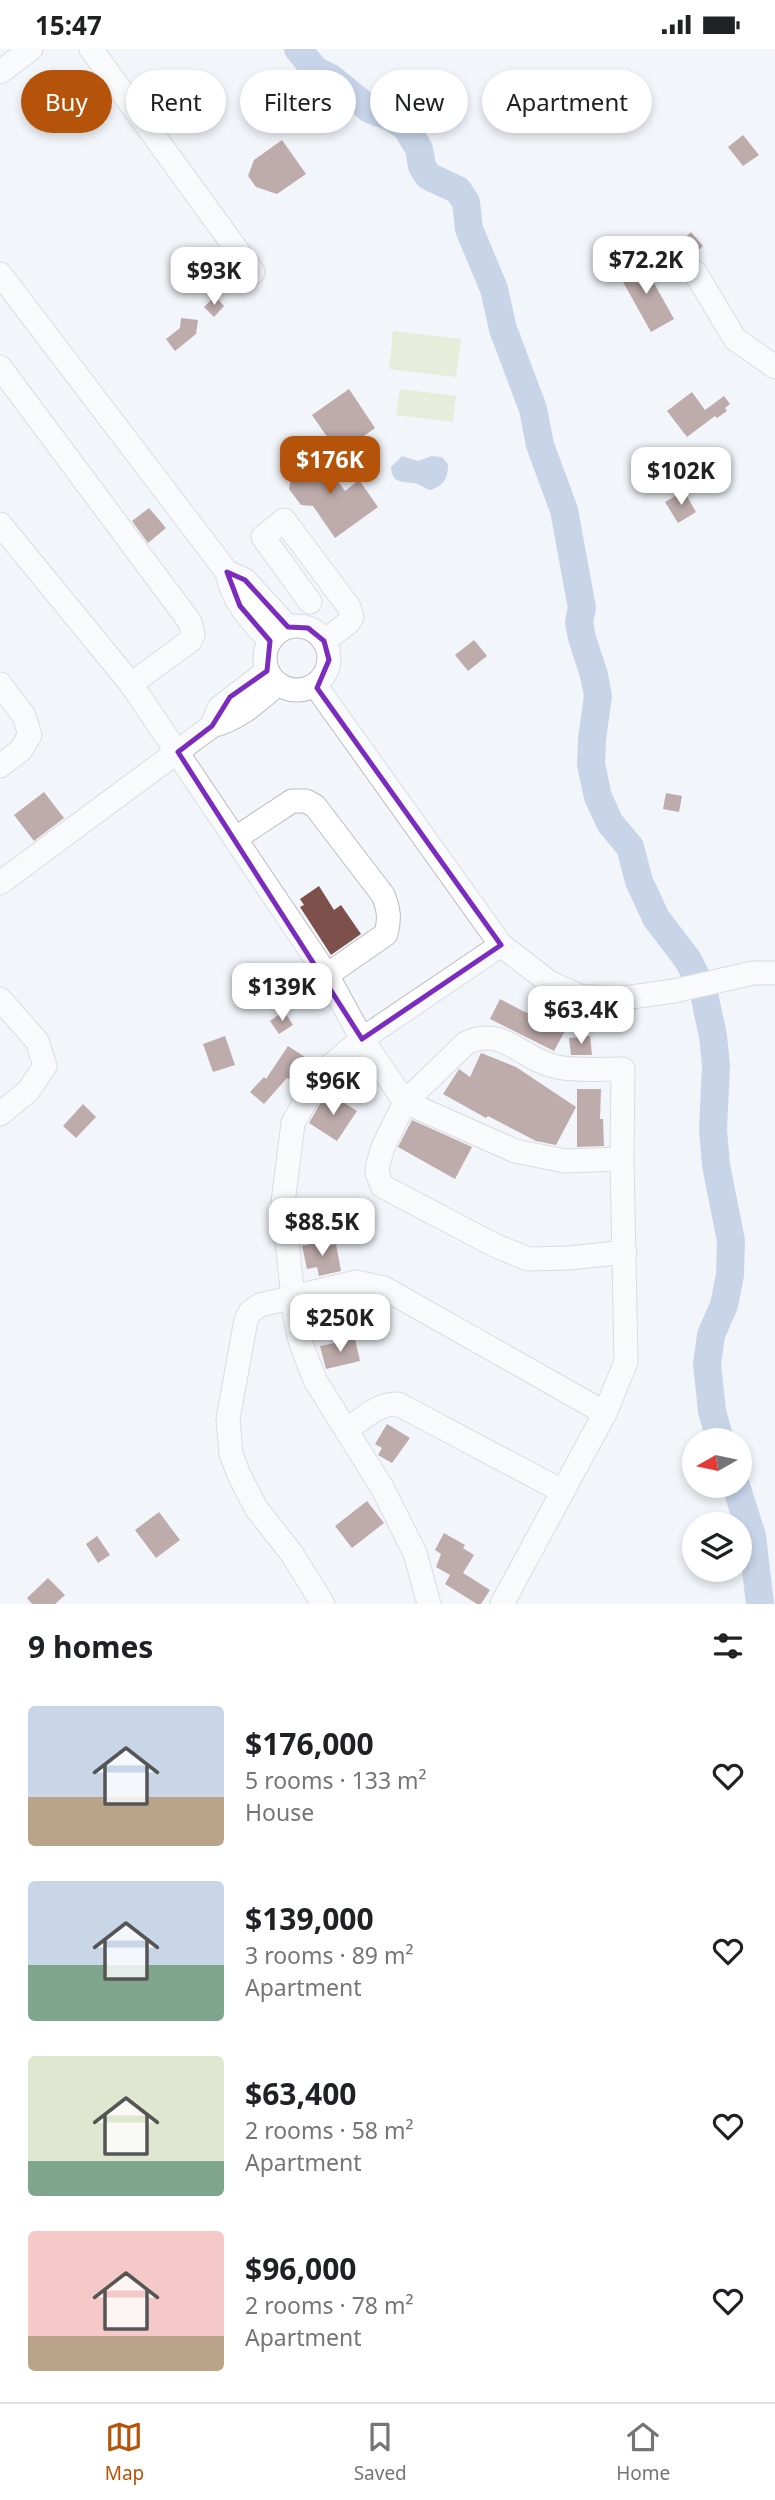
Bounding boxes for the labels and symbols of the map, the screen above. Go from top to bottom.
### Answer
pin: $72.2K [589,237,703,296]
pin: $93K [173,247,255,307]
pin: $176K [281,437,379,496]
pin: $102K [632,447,730,507]
pin: $139K [233,963,331,1023]
pin: $63.4K [524,986,638,1046]
pin: $96K [292,1058,374,1117]
pin: $88.5K [265,1199,379,1258]
pin: $250K [291,1295,389,1354]
north arrow [682,1428,752,1498]

